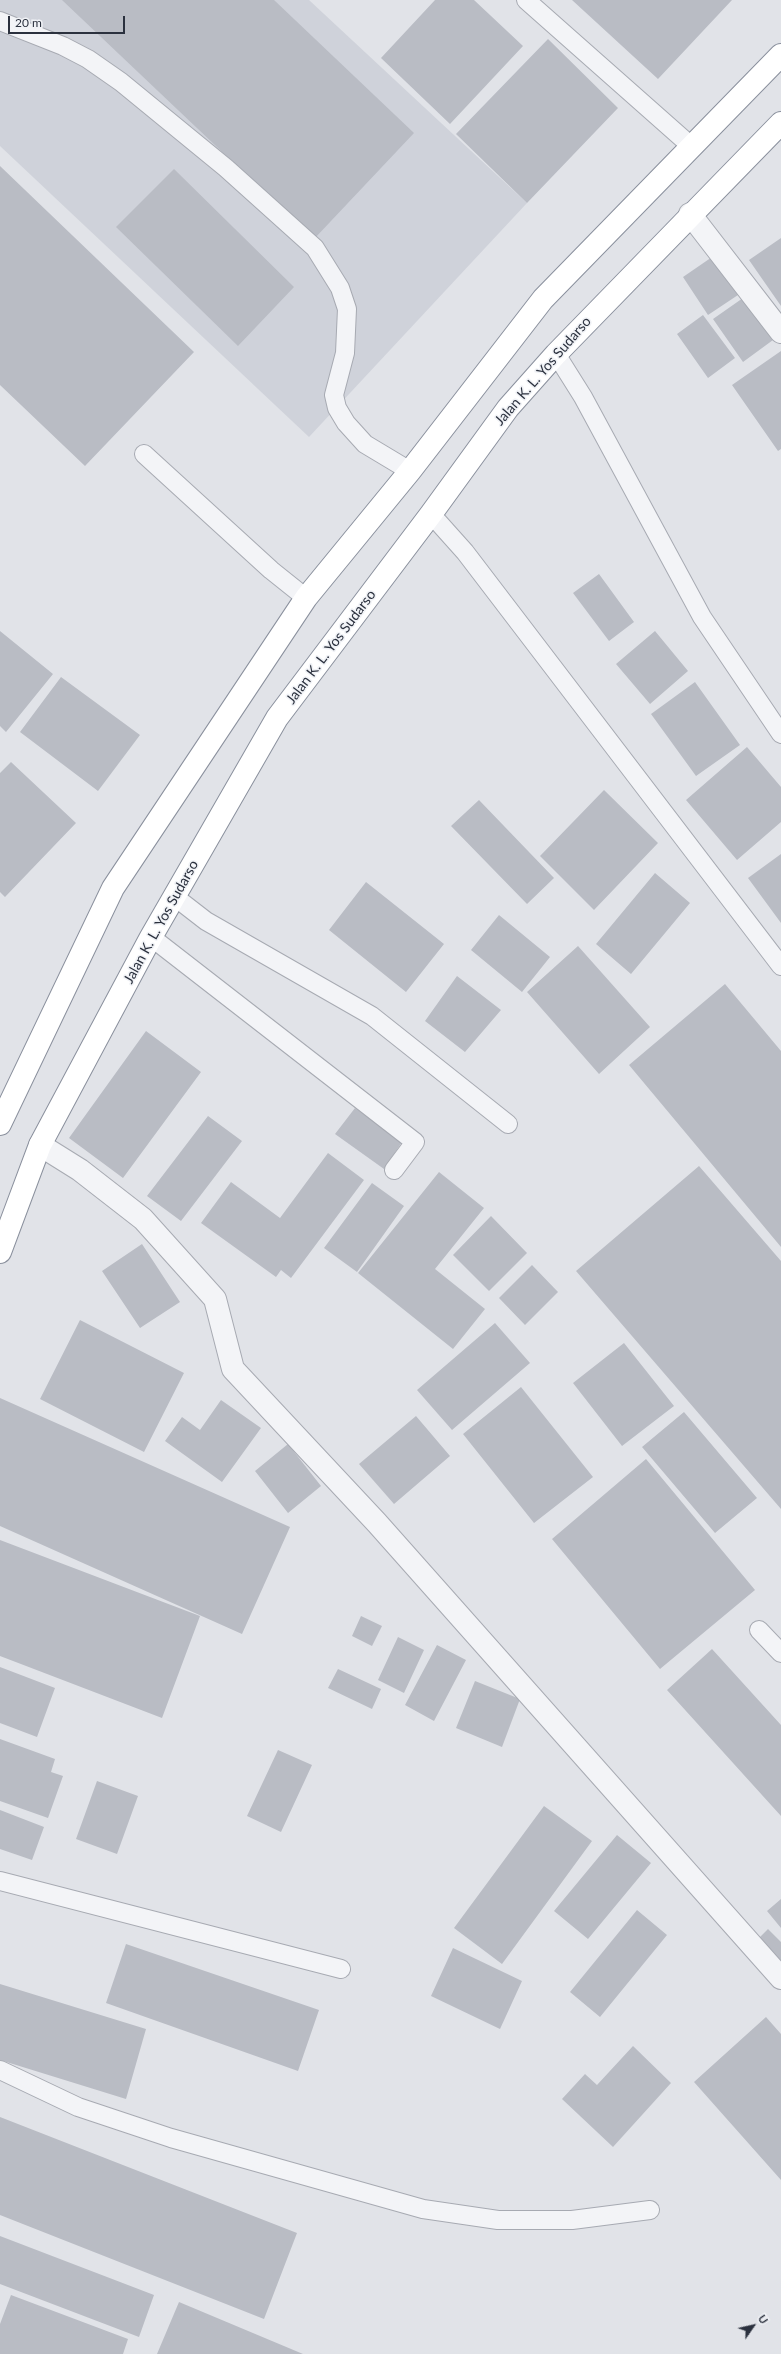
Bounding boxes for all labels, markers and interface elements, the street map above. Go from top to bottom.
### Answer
scale bar [10,8,127,34]
text: 20 m [15,15,42,30]
street label: Jalan K. L. Yos Sudarso [491,313,595,429]
street label: Jalan K. L. Yos Sudarso [283,587,379,707]
street label: Jalan K. L. Yos Sudarso [120,857,202,987]
north arrow [733,2306,773,2346]
text: U [756,2312,771,2326]

